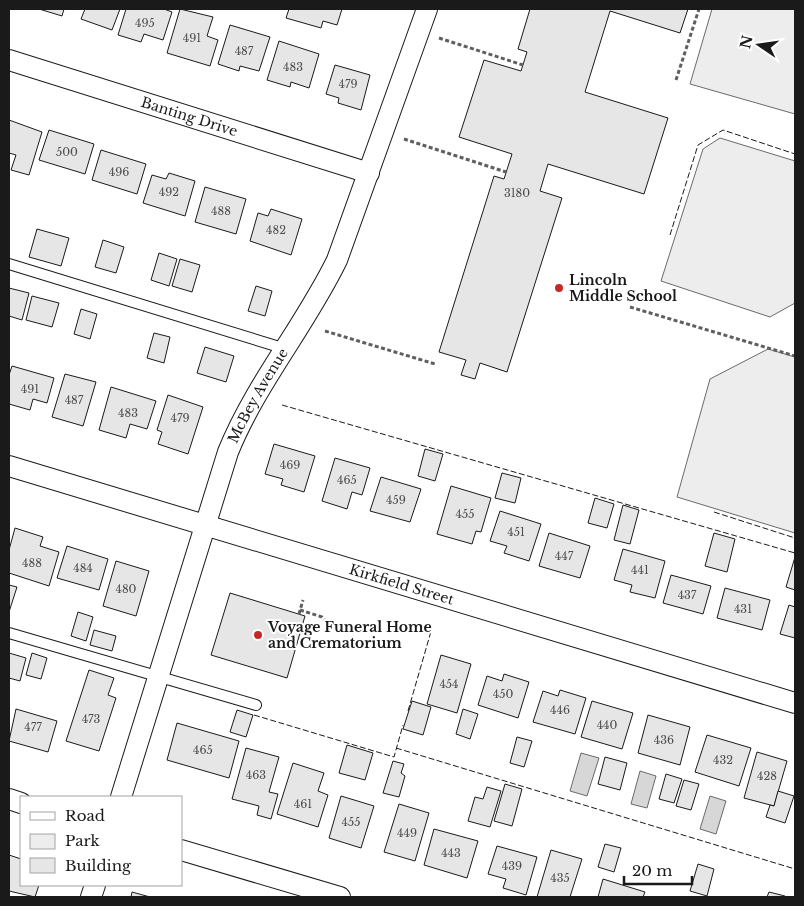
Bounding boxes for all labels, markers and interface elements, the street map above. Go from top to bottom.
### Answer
house number: 495 [135,16,155,30]
north arrow [734,20,784,70]
house number: 491 [183,31,201,45]
text: N [736,34,757,51]
house number: 487 [235,44,254,58]
house number: 483 [283,60,303,74]
house number: 479 [338,77,358,91]
street label: Banting Drive [139,93,240,140]
house number: 500 [56,145,78,159]
house number: 496 [109,165,129,179]
house number: 492 [159,185,179,199]
house number: 3180 [504,186,530,200]
house number: 488 [211,204,231,218]
house number: 482 [266,223,286,237]
place label: Lincoln Middle School [569,271,677,305]
marker: Lincoln Middle School [553,282,565,294]
street label: McBey Avenue [224,345,292,446]
house number: 491 [21,382,39,396]
house number: 487 [65,393,84,407]
house number: 483 [118,406,138,420]
house number: 479 [170,411,190,425]
house number: 469 [280,458,300,472]
house number: 465 [337,473,357,487]
house number: 459 [386,493,406,507]
house number: 455 [456,507,474,521]
house number: 451 [507,525,525,539]
house number: 447 [555,549,574,563]
house number: 488 [22,556,42,570]
street label: Kirkfield Street [347,560,457,609]
house number: 484 [73,561,93,575]
house number: 441 [631,563,649,577]
house number: 480 [116,582,137,596]
house number: 437 [678,588,697,602]
house number: 431 [734,602,752,616]
place label: Voyage Funeral Home and Crematorium [267,618,432,652]
marker: Voyage Funeral Home and Crematorium [252,629,264,641]
house number: 454 [439,677,459,691]
house number: 450 [493,687,513,701]
house number: 446 [550,703,570,717]
house number: 473 [82,712,101,726]
house number: 440 [597,718,618,732]
house number: 477 [24,720,42,734]
house number: 436 [654,733,674,747]
house number: 465 [193,743,213,757]
house number: 432 [713,753,733,767]
house number: 463 [246,768,266,782]
house number: 428 [757,769,777,783]
legend [20,796,182,886]
house number: 461 [294,797,312,811]
text: Road [65,806,105,825]
house number: 455 [342,815,360,829]
house number: 449 [397,826,417,840]
text: Park [65,831,101,850]
house number: 443 [441,846,461,860]
scale bar [624,854,692,886]
text: Building [65,856,132,875]
house number: 439 [502,859,522,873]
text: 20 m [632,861,672,880]
house number: 435 [550,871,570,885]

